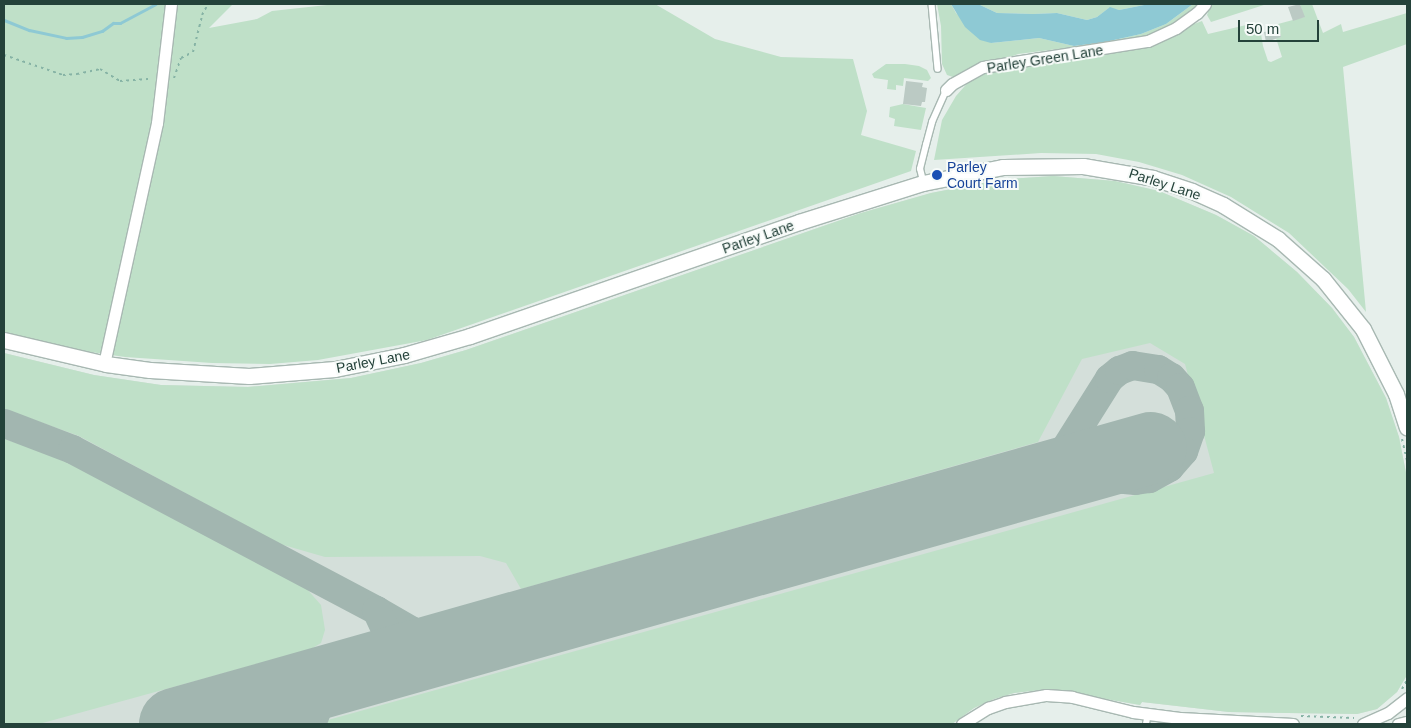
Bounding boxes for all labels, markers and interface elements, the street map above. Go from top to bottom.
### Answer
scale bar [1241,10,1322,42]
text: 50 m [1246,20,1279,37]
street label: Parley Green Lane [986,42,1104,76]
place label: Parley Court Farm [947,159,1018,192]
street label: Parley Lane [1127,164,1203,204]
marker: Parley Court Farm [931,169,943,181]
street label: Parley Lane [720,217,796,257]
street label: Parley Lane [335,346,411,376]

